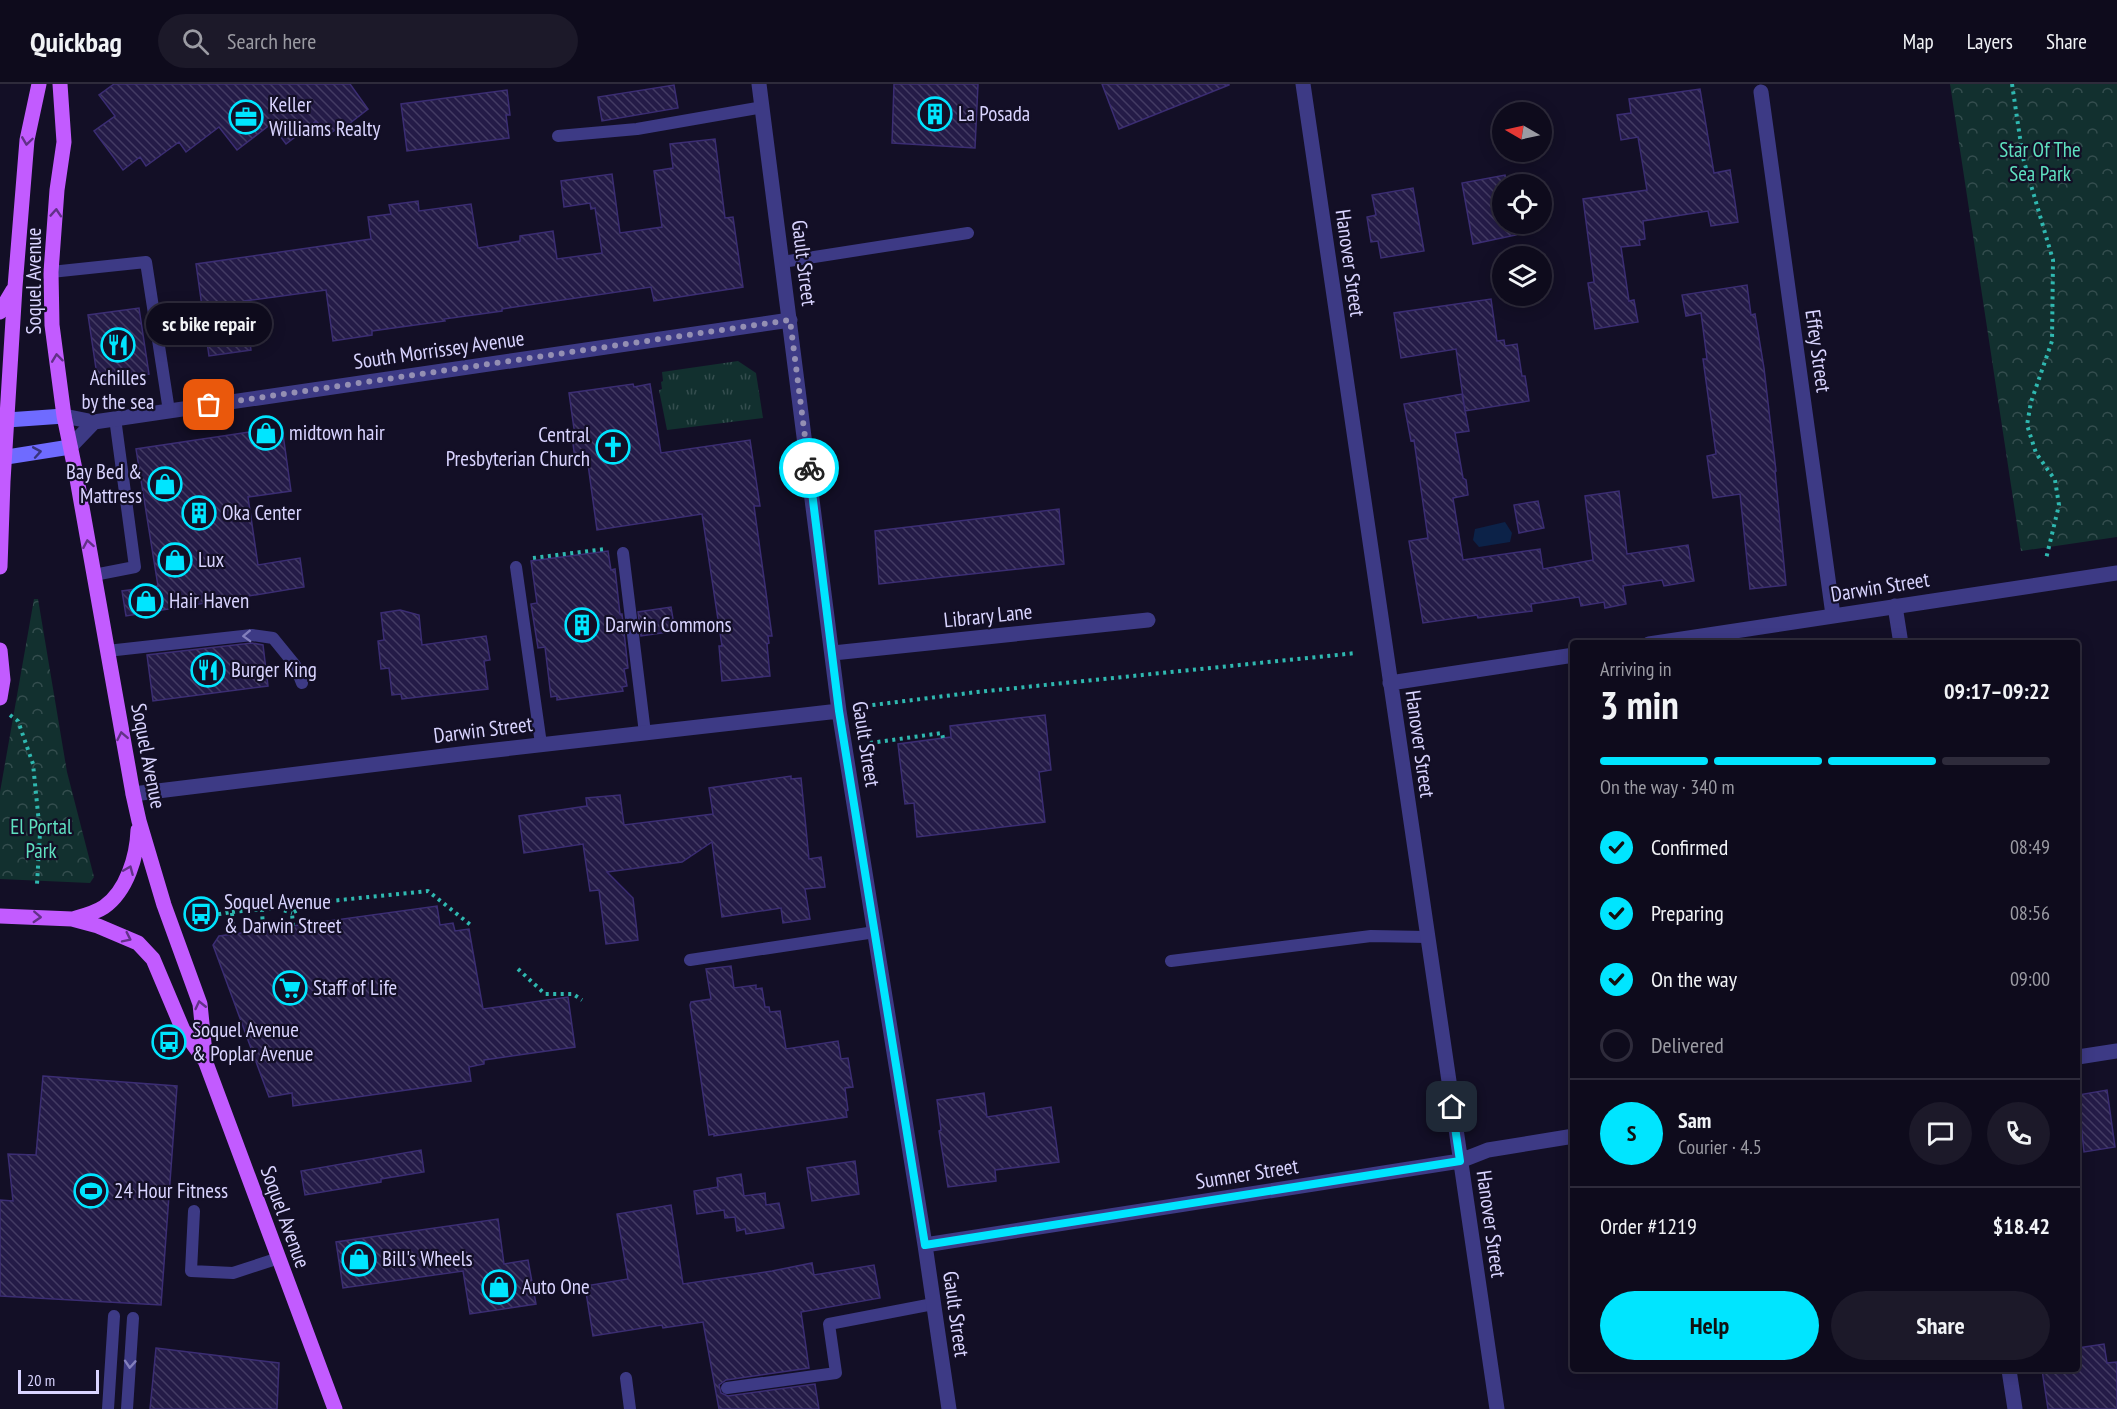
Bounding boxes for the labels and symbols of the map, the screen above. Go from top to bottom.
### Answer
place label: Keller Williams Realty [269,91,381,142]
building icon: La Posada [917,96,953,132]
office icon: Keller Williams Realty [228,99,264,135]
place label: La Posada [958,100,1030,127]
north arrow [1492,102,1552,162]
park label: Star Of The Sea Park [1999,136,2081,187]
one-way arrow [22,137,34,146]
street label: Hanover Street [1330,207,1371,319]
one-way arrow [49,209,62,218]
street label: Gault Street [786,218,823,308]
street label: Soquel Avenue [20,228,47,334]
callout: sc bike repair [146,303,272,345]
street label: Effey Street [1799,308,1838,394]
street label: South Morrissey Avenue [352,324,526,375]
restaurant icon: Achilles by the sea [100,327,136,363]
one-way arrow [51,354,63,363]
place label: Achilles by the sea [82,364,154,415]
pin [183,379,234,430]
shop icon: midtown hair [248,415,284,451]
place label: midtown hair [289,419,385,446]
place label: Central Presbyterian Church [446,421,590,472]
church icon: Central Presbyterian Church [595,429,631,465]
courier [779,438,839,498]
one-way arrow [33,447,42,459]
place label: Bay Bed & Mattress [66,458,142,509]
shop icon: Bay Bed & Mattress [147,466,183,502]
building icon: Oka Center [181,495,217,531]
place label: Oka Center [222,499,302,526]
one-way arrow [83,539,95,549]
shop icon: Lux [157,542,193,578]
place label: Lux [198,546,225,573]
street label: Darwin Street [1829,565,1931,608]
shop icon: Hair Haven [128,583,164,619]
place label: Hair Haven [169,587,249,614]
street label: Library Lane [942,597,1033,634]
building icon: Darwin Commons [564,607,600,643]
place label: Darwin Commons [605,611,732,638]
one-way arrow [243,630,252,642]
restaurant icon: Burger King [190,652,226,688]
place label: Burger King [231,656,317,683]
street label: Hanover Street [1400,688,1441,800]
street label: Gault Street [846,699,887,789]
street label: Soquel Avenue [125,701,172,811]
street label: Darwin Street [432,710,534,749]
one-way arrow [116,731,129,741]
park label: El Portal Park [10,813,72,864]
one-way arrow [122,866,134,877]
place label: Soquel Avenue & Darwin Street [224,888,342,939]
bus stop icon: Soquel Avenue & Darwin Street [183,896,219,932]
one-way arrow [32,911,41,924]
one-way arrow [121,930,132,942]
supermarket icon: Staff of Life [272,970,308,1006]
place label: Staff of Life [313,974,397,1001]
one-way arrow [194,1000,207,1010]
place label: Soquel Avenue & Poplar Avenue [192,1016,313,1067]
bus stop icon: Soquel Avenue & Poplar Avenue [151,1024,187,1060]
pin [1426,1081,1477,1132]
street label: Sumner Street [1194,1152,1300,1195]
street label: Soquel Avenue [255,1162,316,1272]
street label: Hanover Street [1471,1168,1512,1280]
sports icon: 24 Hour Fitness [73,1173,109,1209]
place label: 24 Hour Fitness [114,1177,228,1204]
shop icon: Bill's Wheels [341,1241,377,1277]
place label: Bill's Wheels [382,1245,473,1272]
shop icon: Auto One [481,1269,517,1305]
street label: Gault Street [937,1269,976,1359]
place label: Auto One [522,1273,590,1300]
one-way arrow [124,1359,137,1368]
scale bar [18,1367,99,1394]

